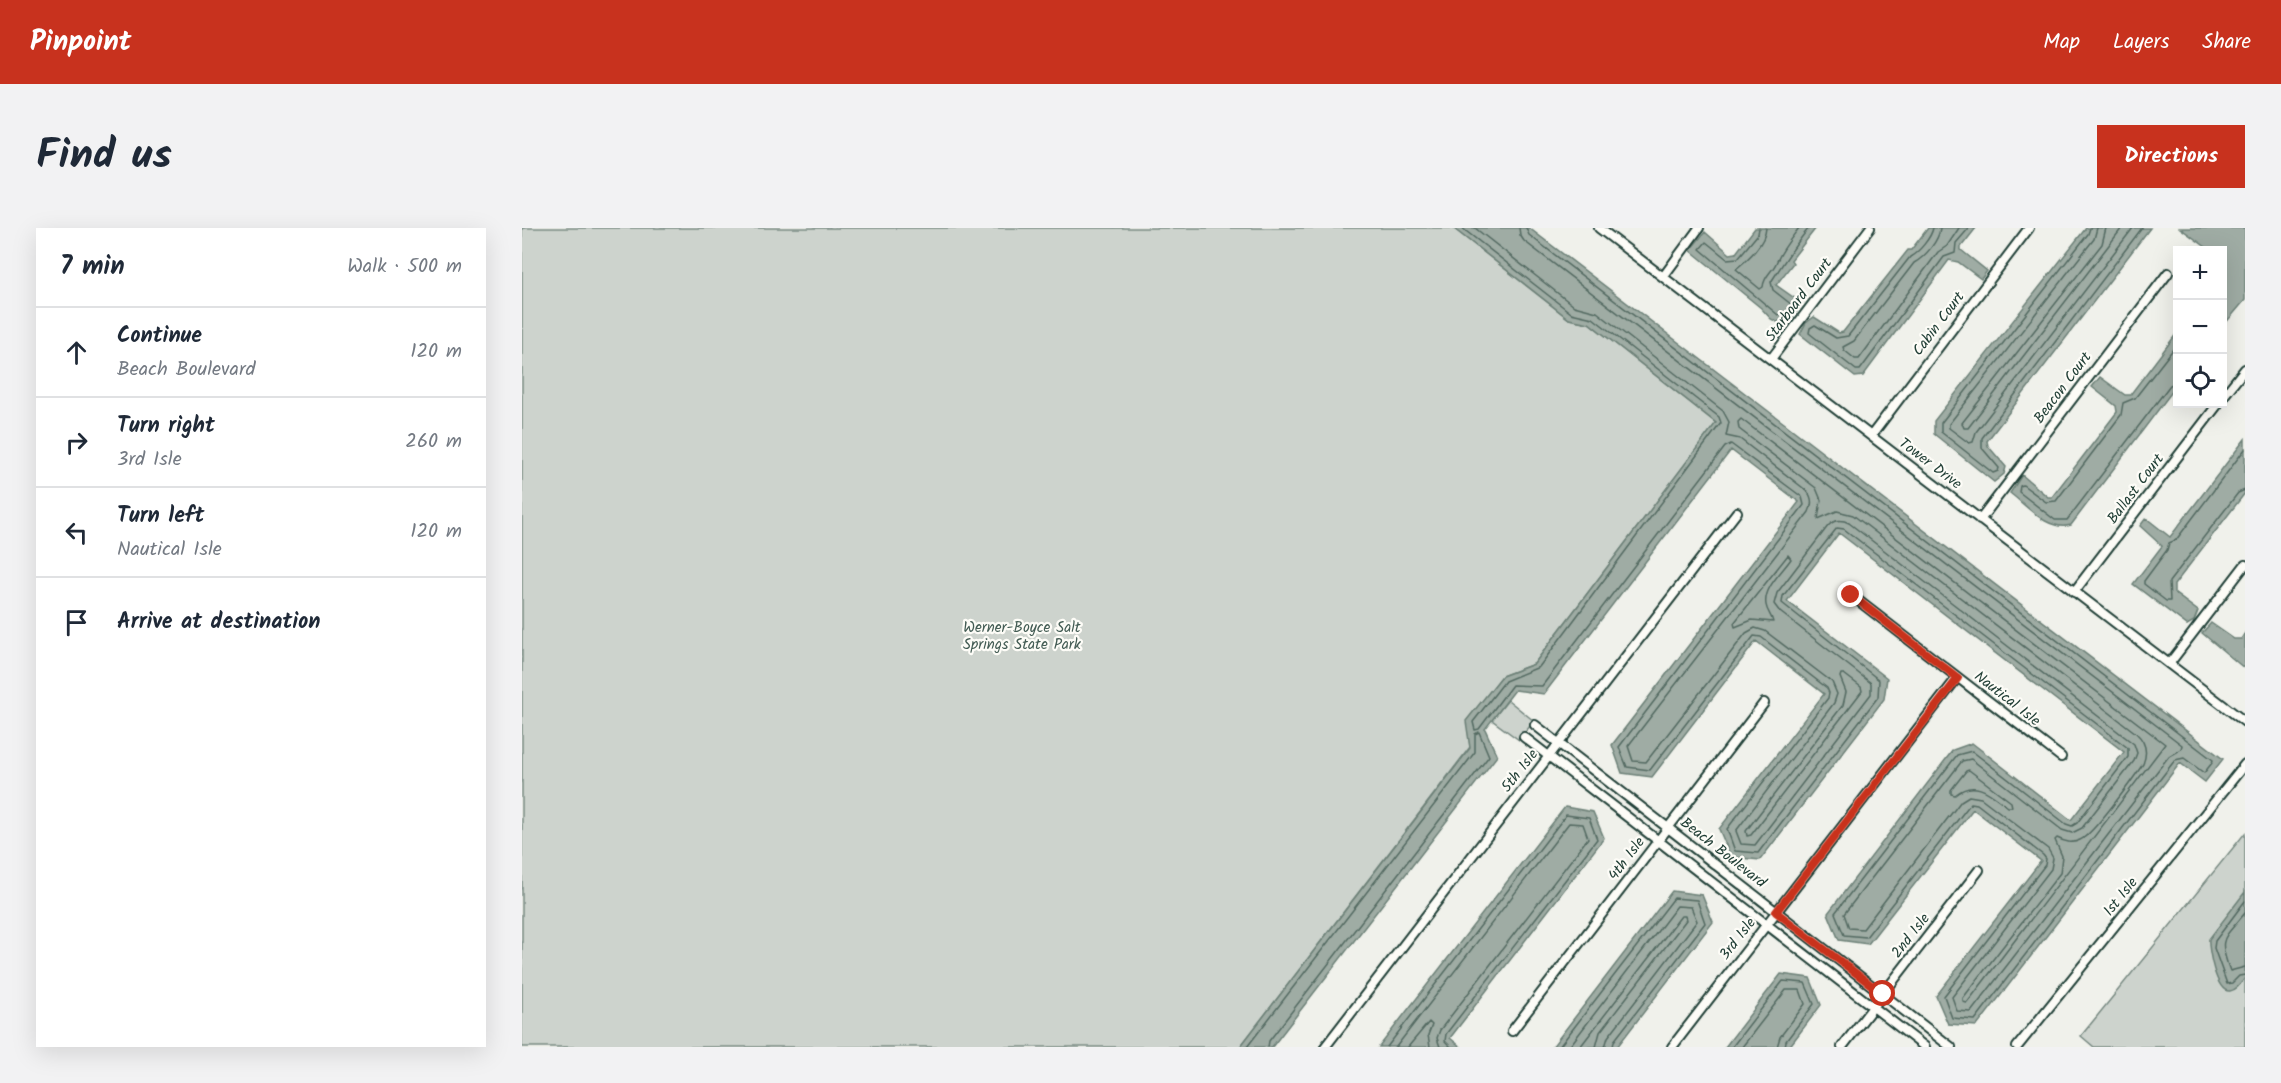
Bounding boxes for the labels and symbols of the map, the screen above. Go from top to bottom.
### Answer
street label: Starboard Court [1759,253,1839,347]
street label: Cabin Court [1907,287,1971,361]
street label: Beacon Court [2028,347,2098,429]
street label: Tower Drive [1893,432,1967,496]
street label: Ballast Court [2101,448,2171,529]
route end [1837,581,1863,607]
park label: Werner-Boyce Salt Springs State Park [963,616,1082,657]
street label: Nautical Isle [1969,665,2046,733]
street label: 5th Isle [1495,744,1545,798]
street label: Beach Boulevard [1675,812,1772,895]
street label: 4th Isle [1602,832,1652,886]
street label: 1st Isle [2098,872,2144,922]
street label: 2nd Isle [1886,908,1937,964]
street label: 3rd Isle [1714,912,1763,965]
route start [1869,980,1895,1006]

